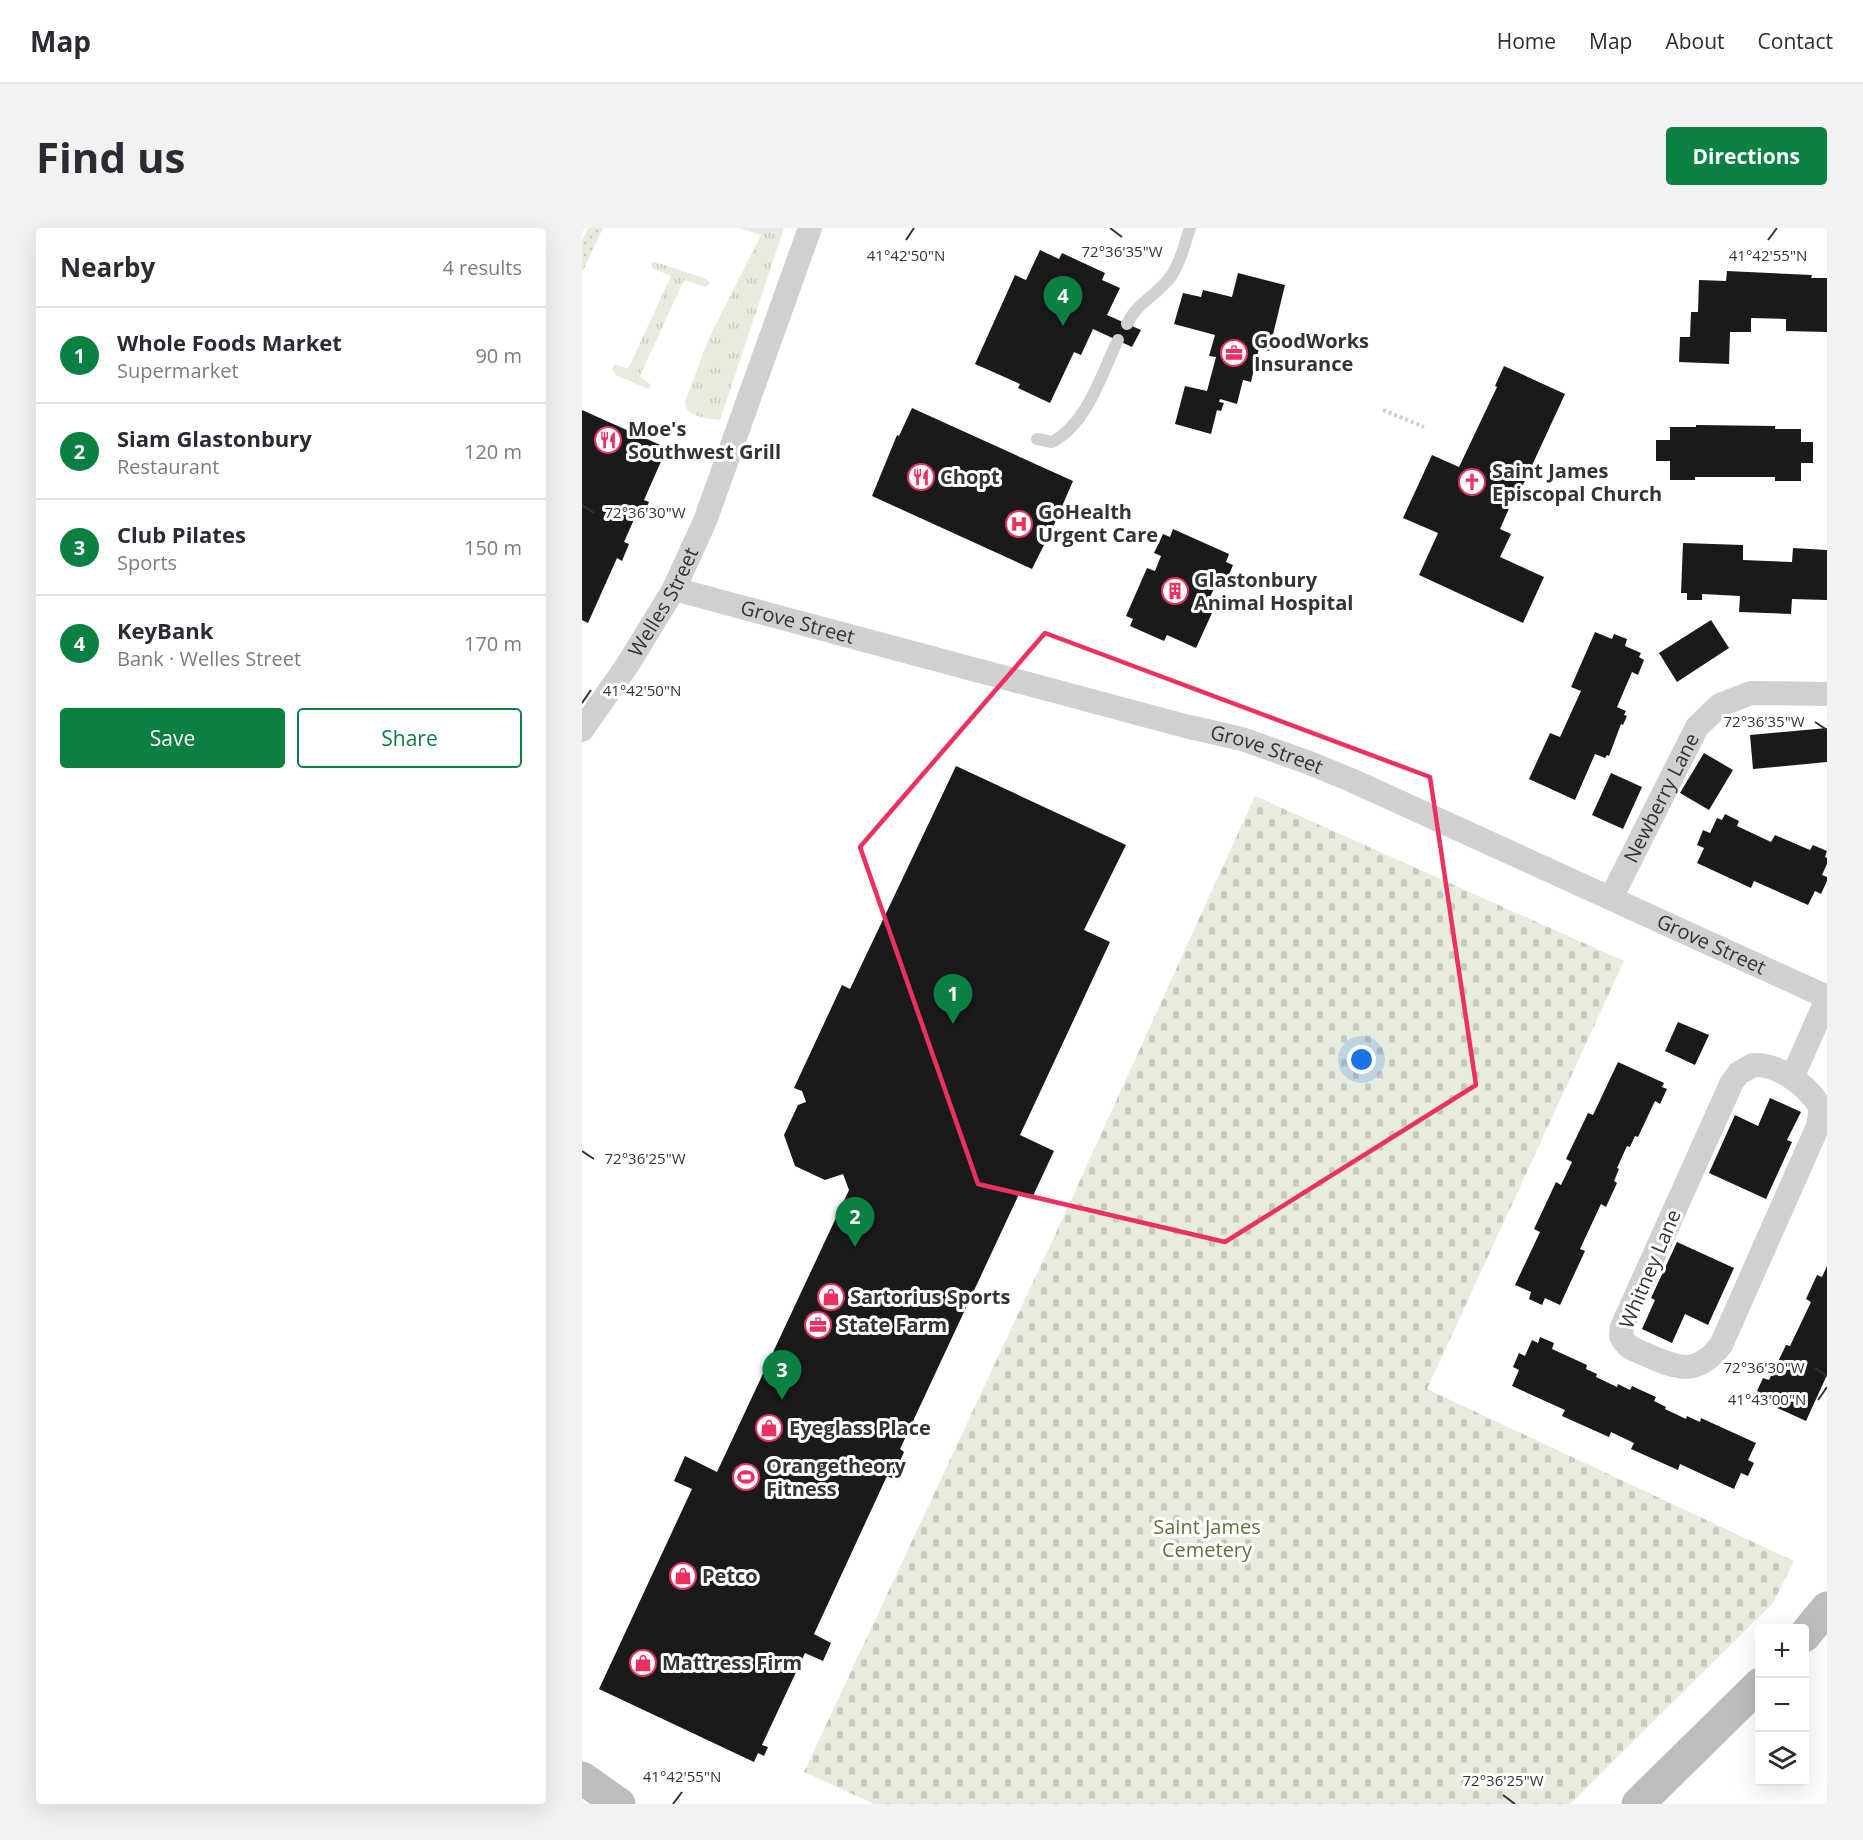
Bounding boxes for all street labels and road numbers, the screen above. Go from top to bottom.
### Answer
street label: Welles Street [622,543,704,662]
street label: Grove Street [738,593,858,650]
street label: Grove Street [1208,718,1327,780]
street label: Newberry Lane [1617,728,1705,867]
street label: Grove Street [1653,907,1770,980]
street label: Whitney Lane [1612,1205,1687,1332]

